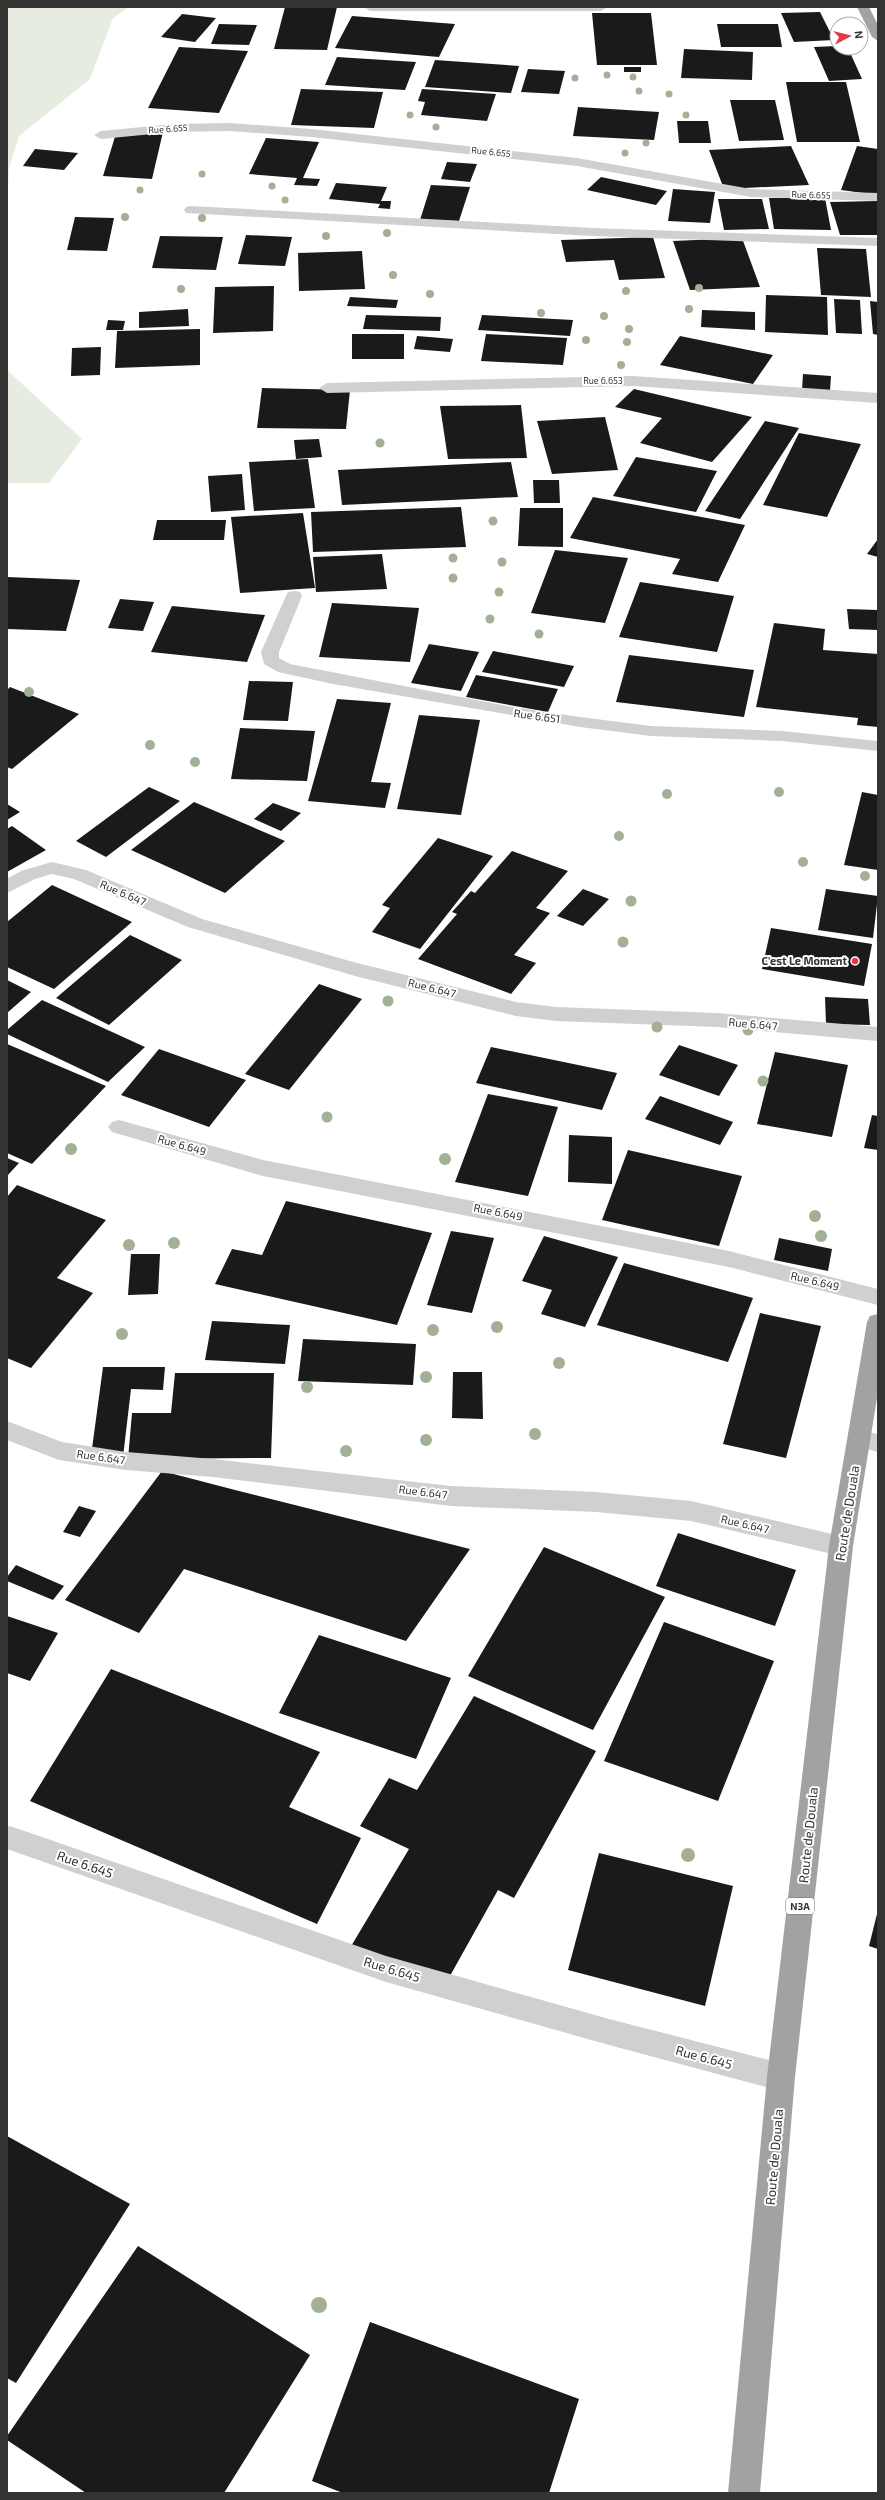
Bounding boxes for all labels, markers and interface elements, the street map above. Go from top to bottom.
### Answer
north arrow [829,16,869,56]
text: N [852,30,866,40]
street label: Rue 6.655 [148,122,188,135]
street label: Rue 6.655 [471,144,511,159]
street label: Rue 6.655 [791,188,831,201]
street label: Rue 6.653 [583,375,623,386]
street label: Rue 6.651 [513,706,561,725]
street label: Rue 6.647 [98,877,149,908]
place label: C'est Le Moment [761,954,847,967]
marker: C'est Le Moment [850,956,860,966]
street label: Rue 6.647 [407,975,458,1000]
street label: Rue 6.647 [728,1015,778,1032]
street label: Rue 6.649 [157,1131,208,1158]
street label: Rue 6.649 [473,1200,524,1223]
street label: Rue 6.649 [789,1268,841,1293]
street label: Rue 6.647 [76,1447,127,1466]
street label: Route de Douala [832,1464,862,1562]
street label: Rue 6.647 [398,1482,448,1501]
street label: Rue 6.647 [720,1512,771,1535]
street label: Route de Douala [795,1786,821,1884]
street label: Rue 6.645 [55,1847,115,1881]
road number: N3A [786,1898,814,1914]
street label: Rue 6.645 [362,1953,422,1985]
street label: Rue 6.645 [674,2042,734,2072]
street label: Route de Douala [762,2108,786,2206]

